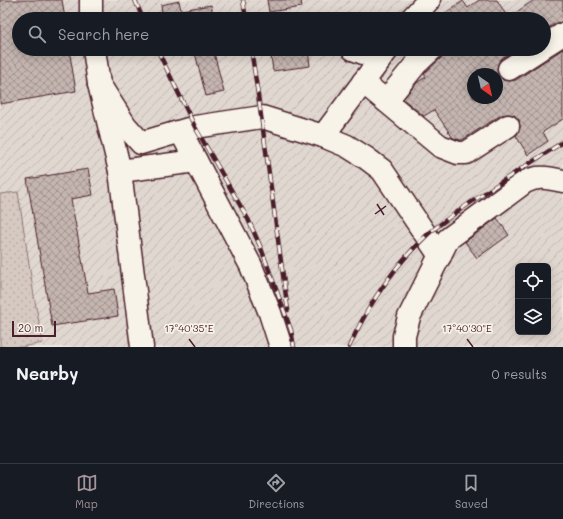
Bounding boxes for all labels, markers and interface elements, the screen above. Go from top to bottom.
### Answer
search box [12,12,551,56]
icon: search [26,23,48,45]
text: Search here [58,24,149,44]
north arrow [467,68,503,104]
map controls [515,263,551,335]
button: locate [515,263,551,299]
button: layers [515,299,551,335]
scale bar [12,319,56,338]
text: 20 m [18,320,43,335]
text: 17°40'35"E [164,321,214,335]
text: 17°40'30"E [442,321,492,335]
text: Nearby [16,362,78,384]
text: 0 results [492,365,547,382]
tab: Map [75,472,98,511]
tab: Directions [248,472,304,511]
tab: Saved [455,472,488,511]

